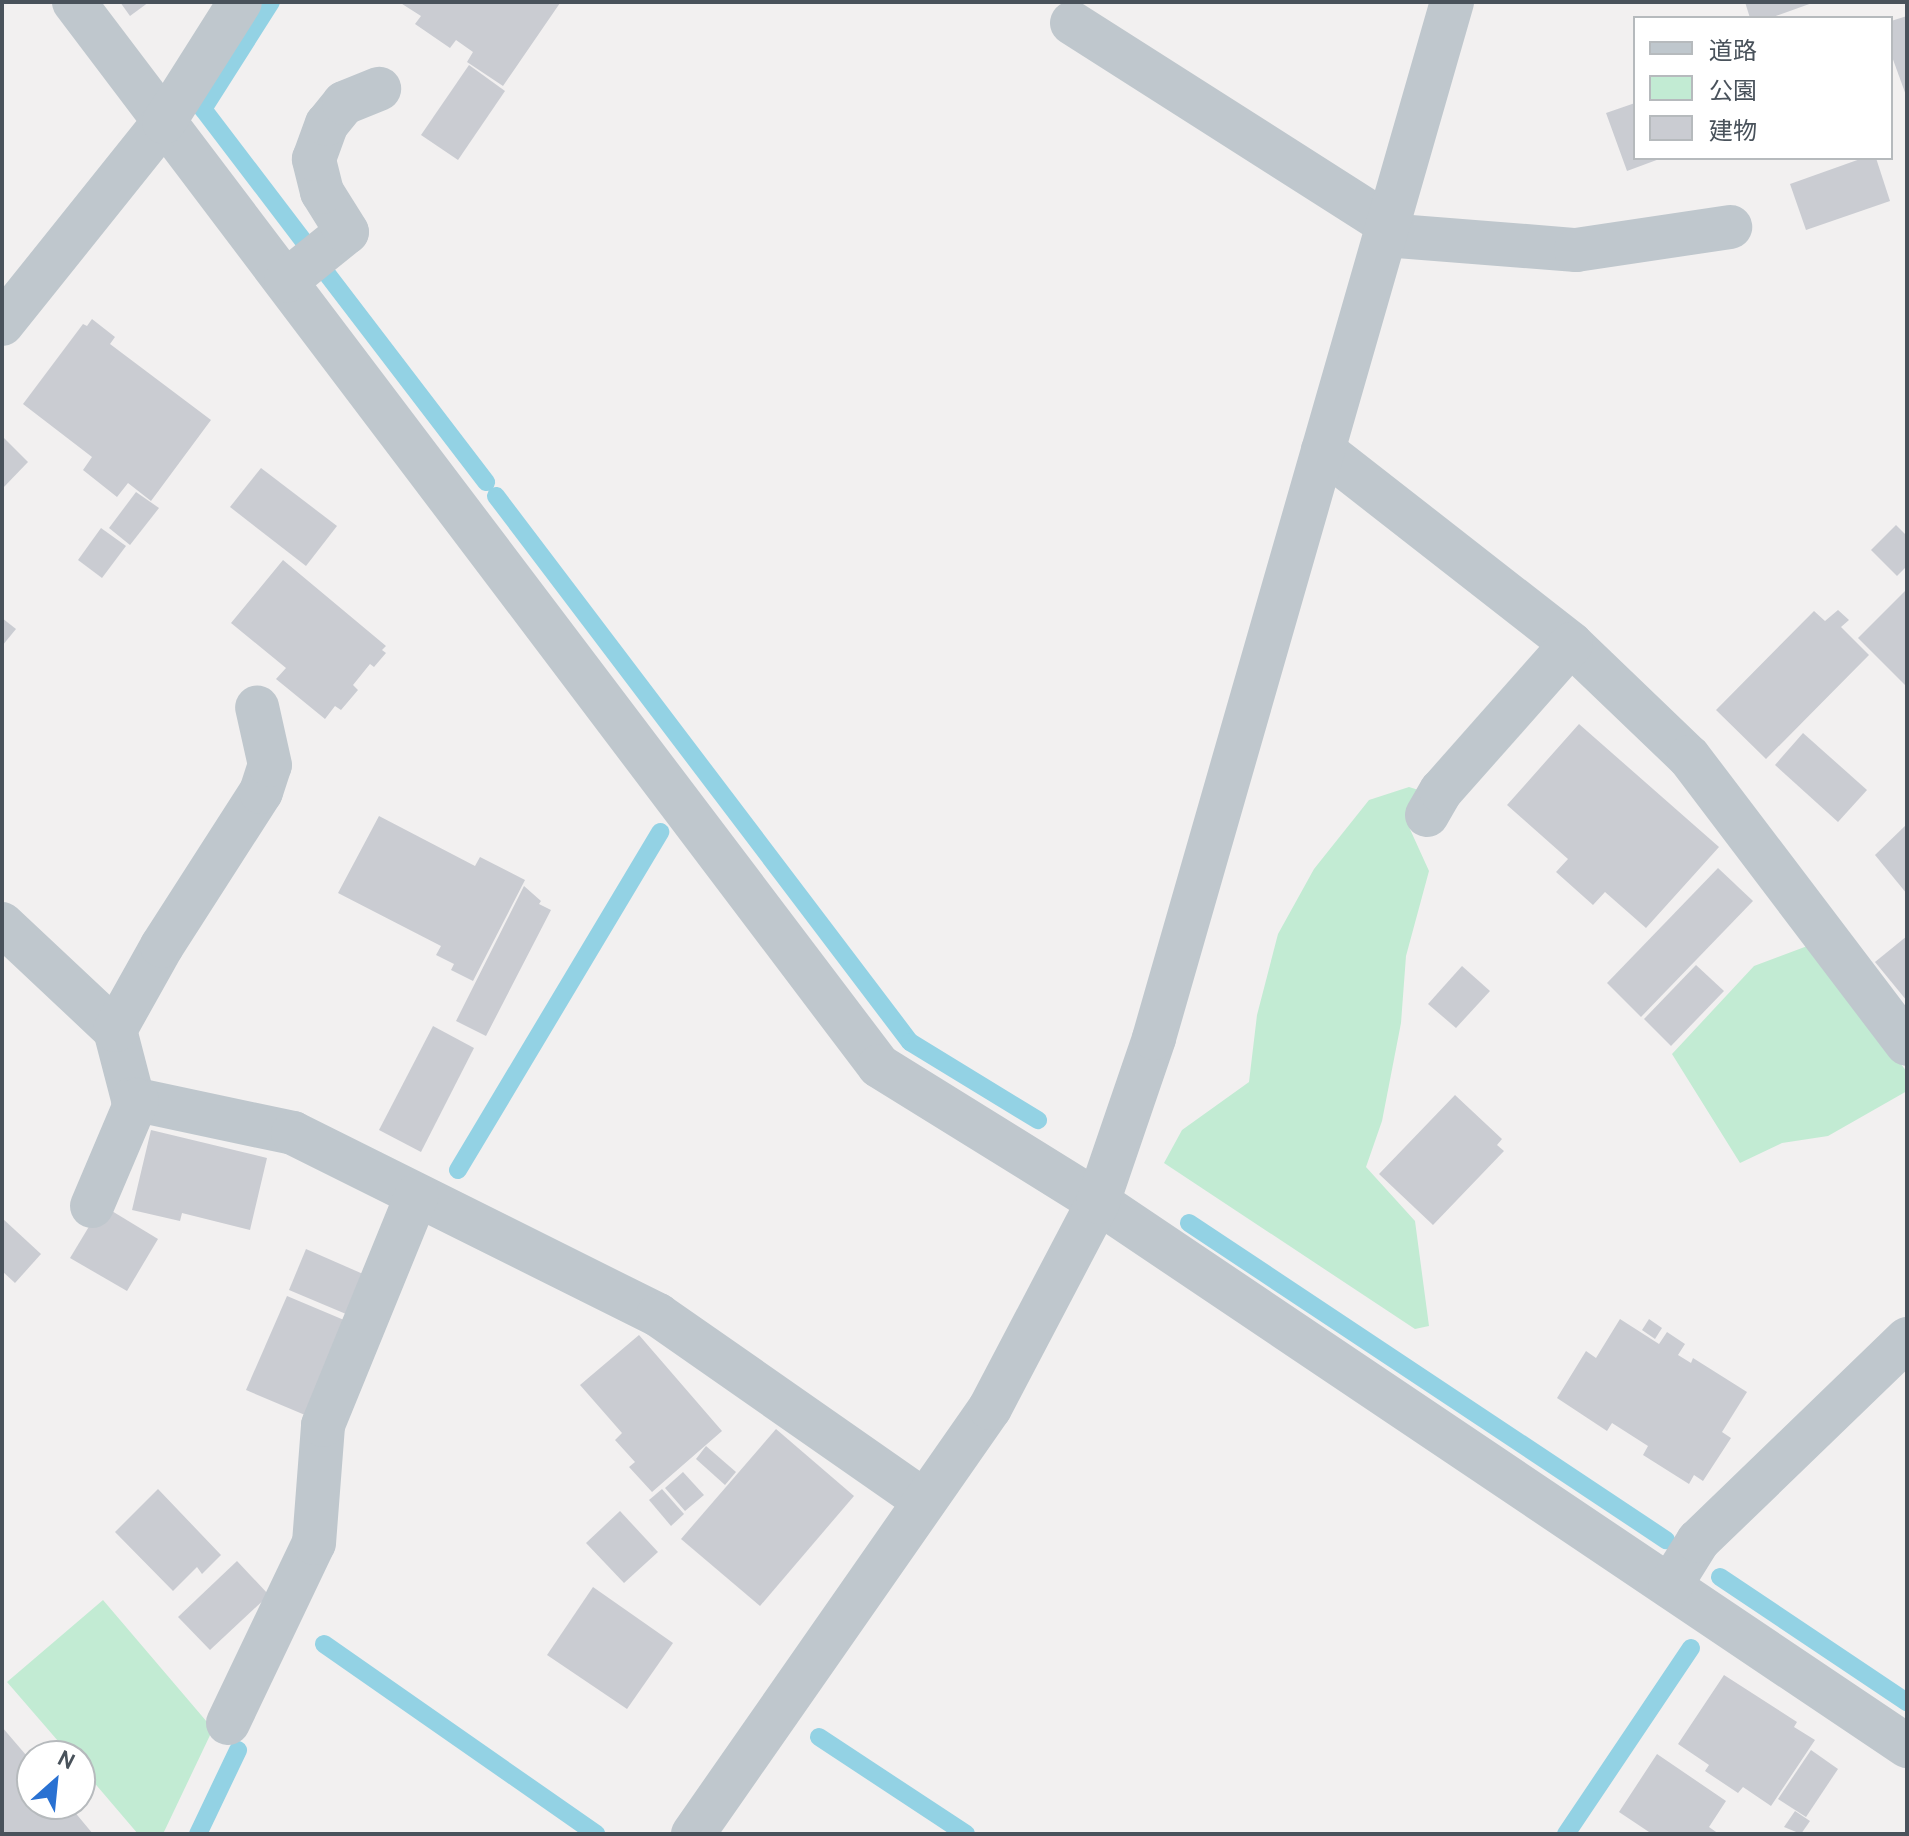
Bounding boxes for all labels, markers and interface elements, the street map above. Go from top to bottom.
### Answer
legend [1633,16,1893,160]
text: 道路 [1709,36,1757,65]
text: 公園 [1709,76,1757,105]
text: 建物 [1709,116,1757,145]
north arrow [16,1740,96,1820]
text: N [53,1744,79,1776]

